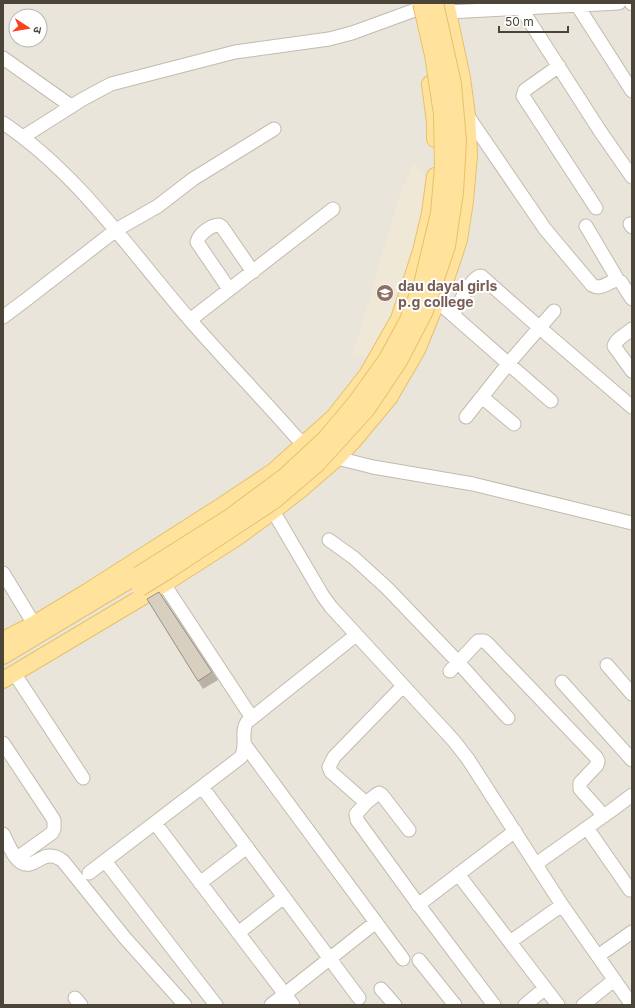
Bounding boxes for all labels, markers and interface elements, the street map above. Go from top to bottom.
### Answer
north arrow [8,8,48,48]
scale bar [499,8,568,34]
text: 50 m [505,14,534,29]
text: उ [30,25,45,35]
place label: dau dayal girls p.g college [398,277,498,310]
school or university icon: dau dayal girls p.g college [375,283,395,303]

